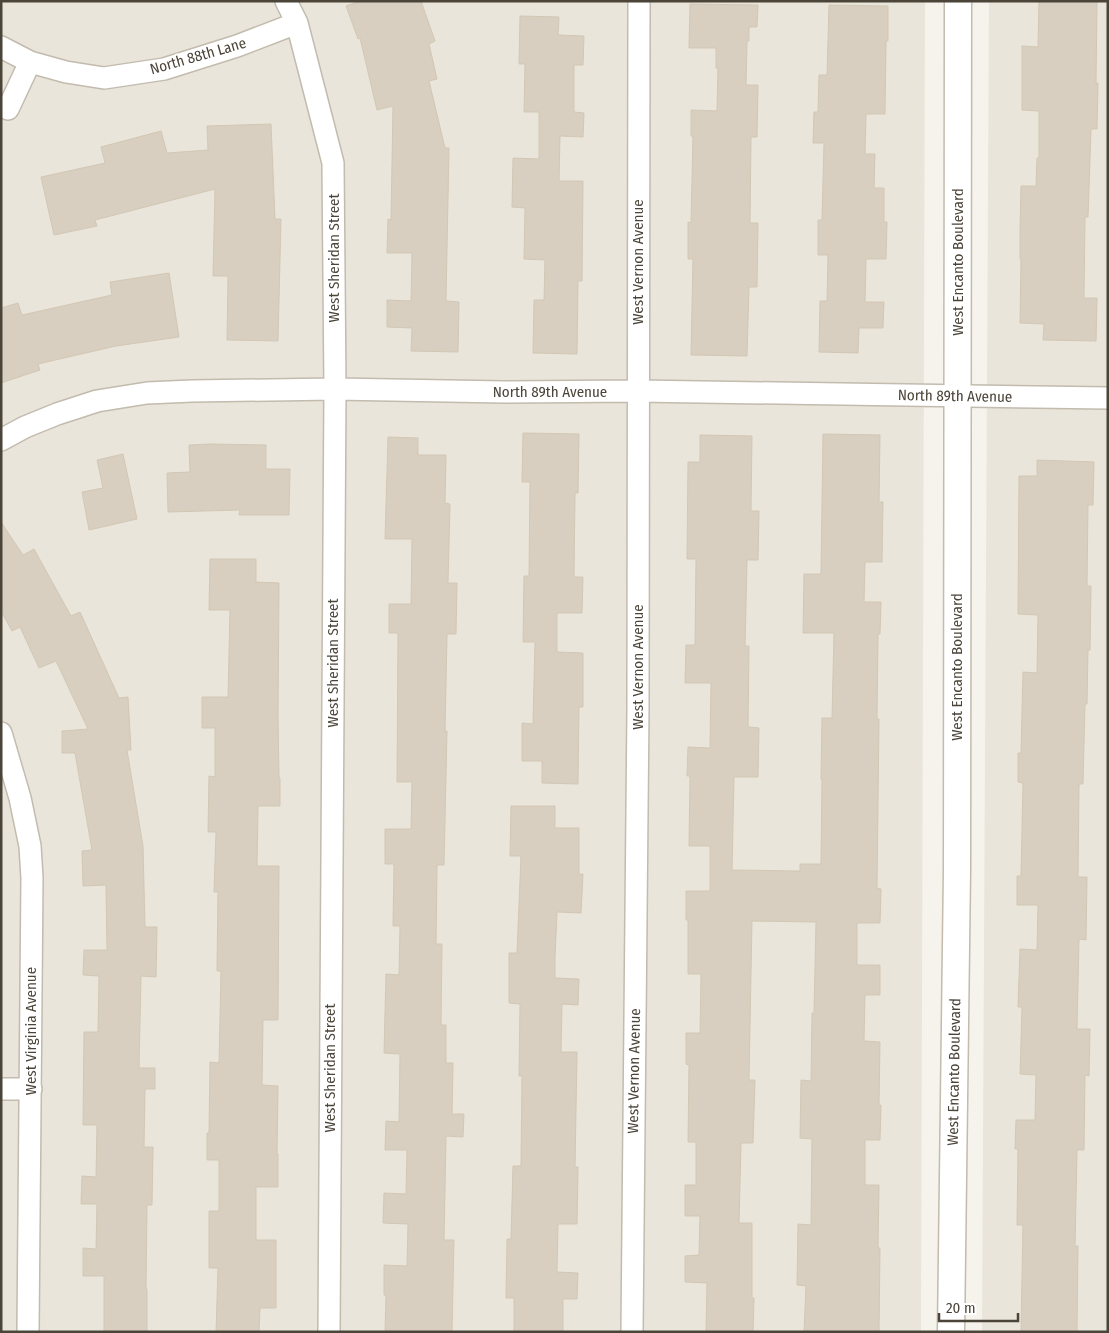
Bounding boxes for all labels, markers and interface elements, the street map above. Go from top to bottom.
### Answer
street label: North 88th Lane [148,34,248,78]
street label: West Encanto Boulevard [949,188,967,336]
street label: West Sheridan Street [325,194,343,322]
street label: West Vernon Avenue [629,199,647,325]
street label: North 89th Avenue [493,383,607,401]
street label: North 89th Avenue [898,386,1012,406]
street label: West Encanto Boulevard [948,593,966,741]
street label: West Sheridan Street [324,599,342,727]
street label: West Vernon Avenue [629,604,647,730]
street label: West Virginia Avenue [22,967,40,1095]
street label: West Encanto Boulevard [944,998,964,1146]
street label: West Sheridan Street [321,1004,339,1132]
street label: West Vernon Avenue [624,1008,644,1134]
scale bar [939,1290,1018,1322]
text: 20 m [946,1299,976,1317]

